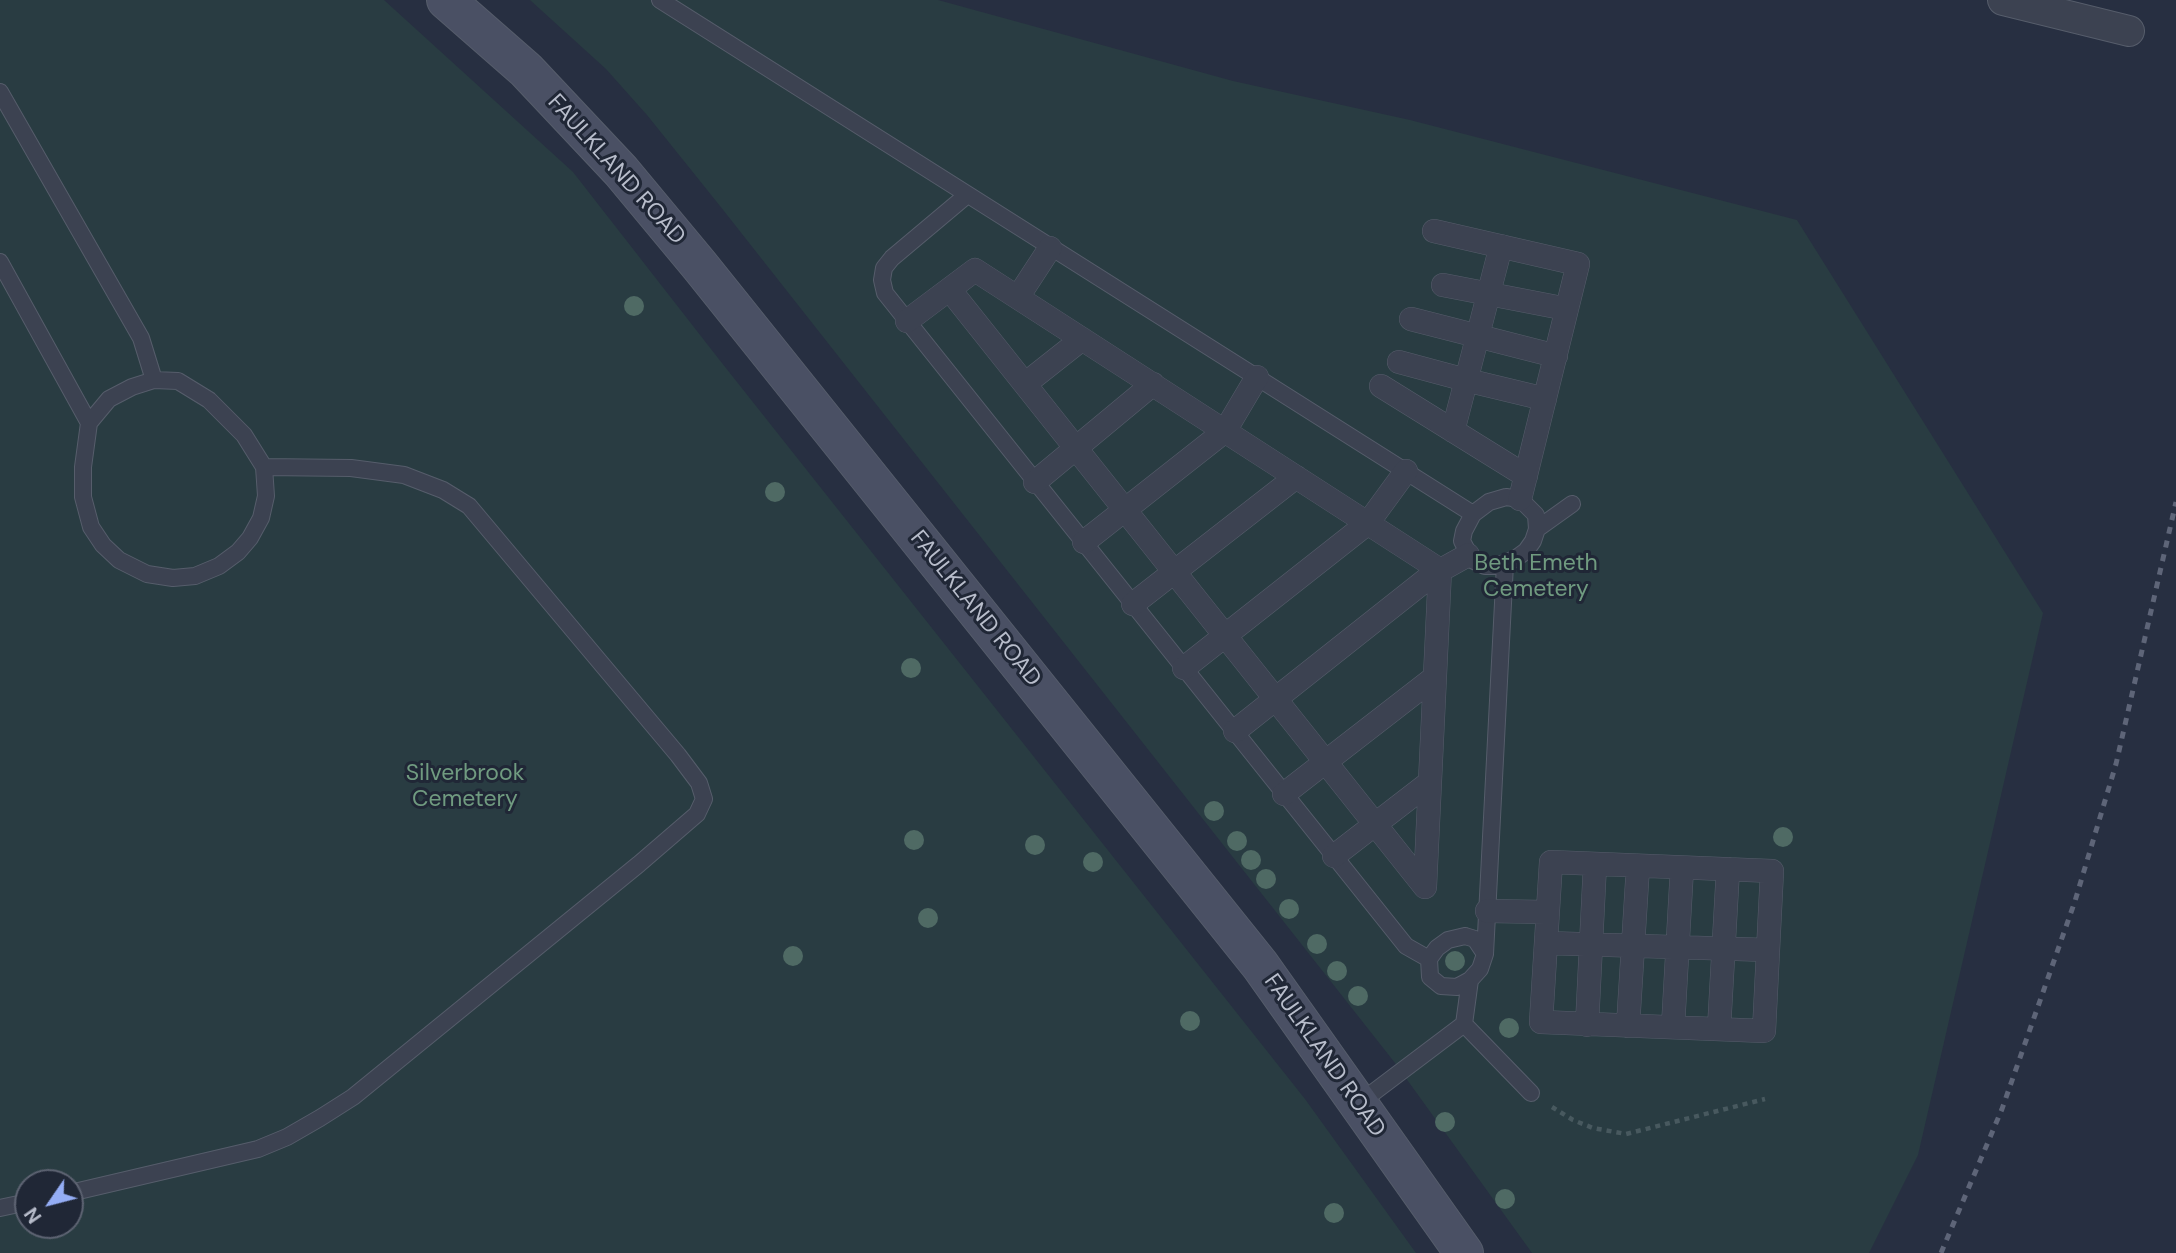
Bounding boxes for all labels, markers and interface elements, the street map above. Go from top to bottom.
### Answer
street label: FAULKLAND ROAD [541,89,691,251]
street label: FAULKLAND ROAD [904,526,1046,692]
park label: Beth Emeth Cemetery [1474,550,1598,604]
park label: Silverbrook Cemetery [406,760,524,814]
street label: FAULKLAND ROAD [1257,969,1391,1143]
north arrow [14,1169,84,1239]
text: N [19,1202,47,1228]

